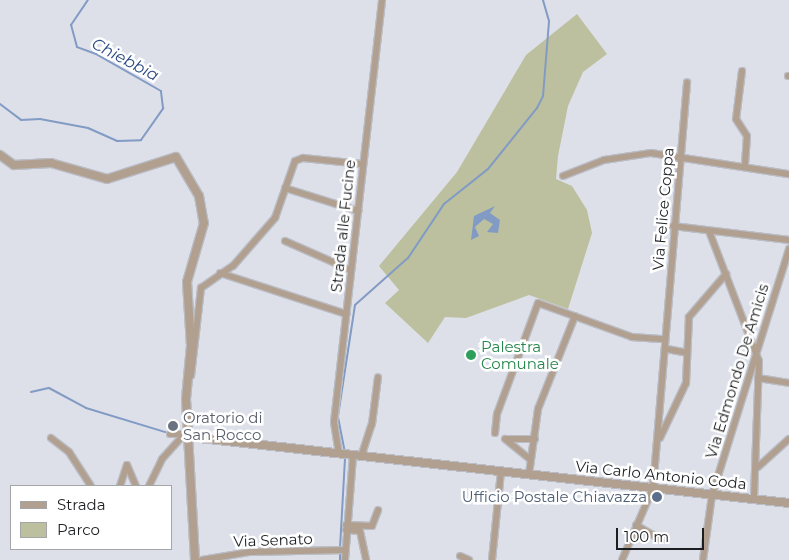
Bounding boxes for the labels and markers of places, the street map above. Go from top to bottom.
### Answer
place label: Palestra Comunale [481,337,559,372]
marker: Palestra Comunale [465,349,477,361]
place label: Oratorio di San Rocco [183,408,263,443]
marker: Oratorio di San Rocco [167,420,179,432]
place label: Ufficio Postale Chiavazza [462,488,647,506]
marker: Ufficio Postale Chiavazza [651,491,663,503]

